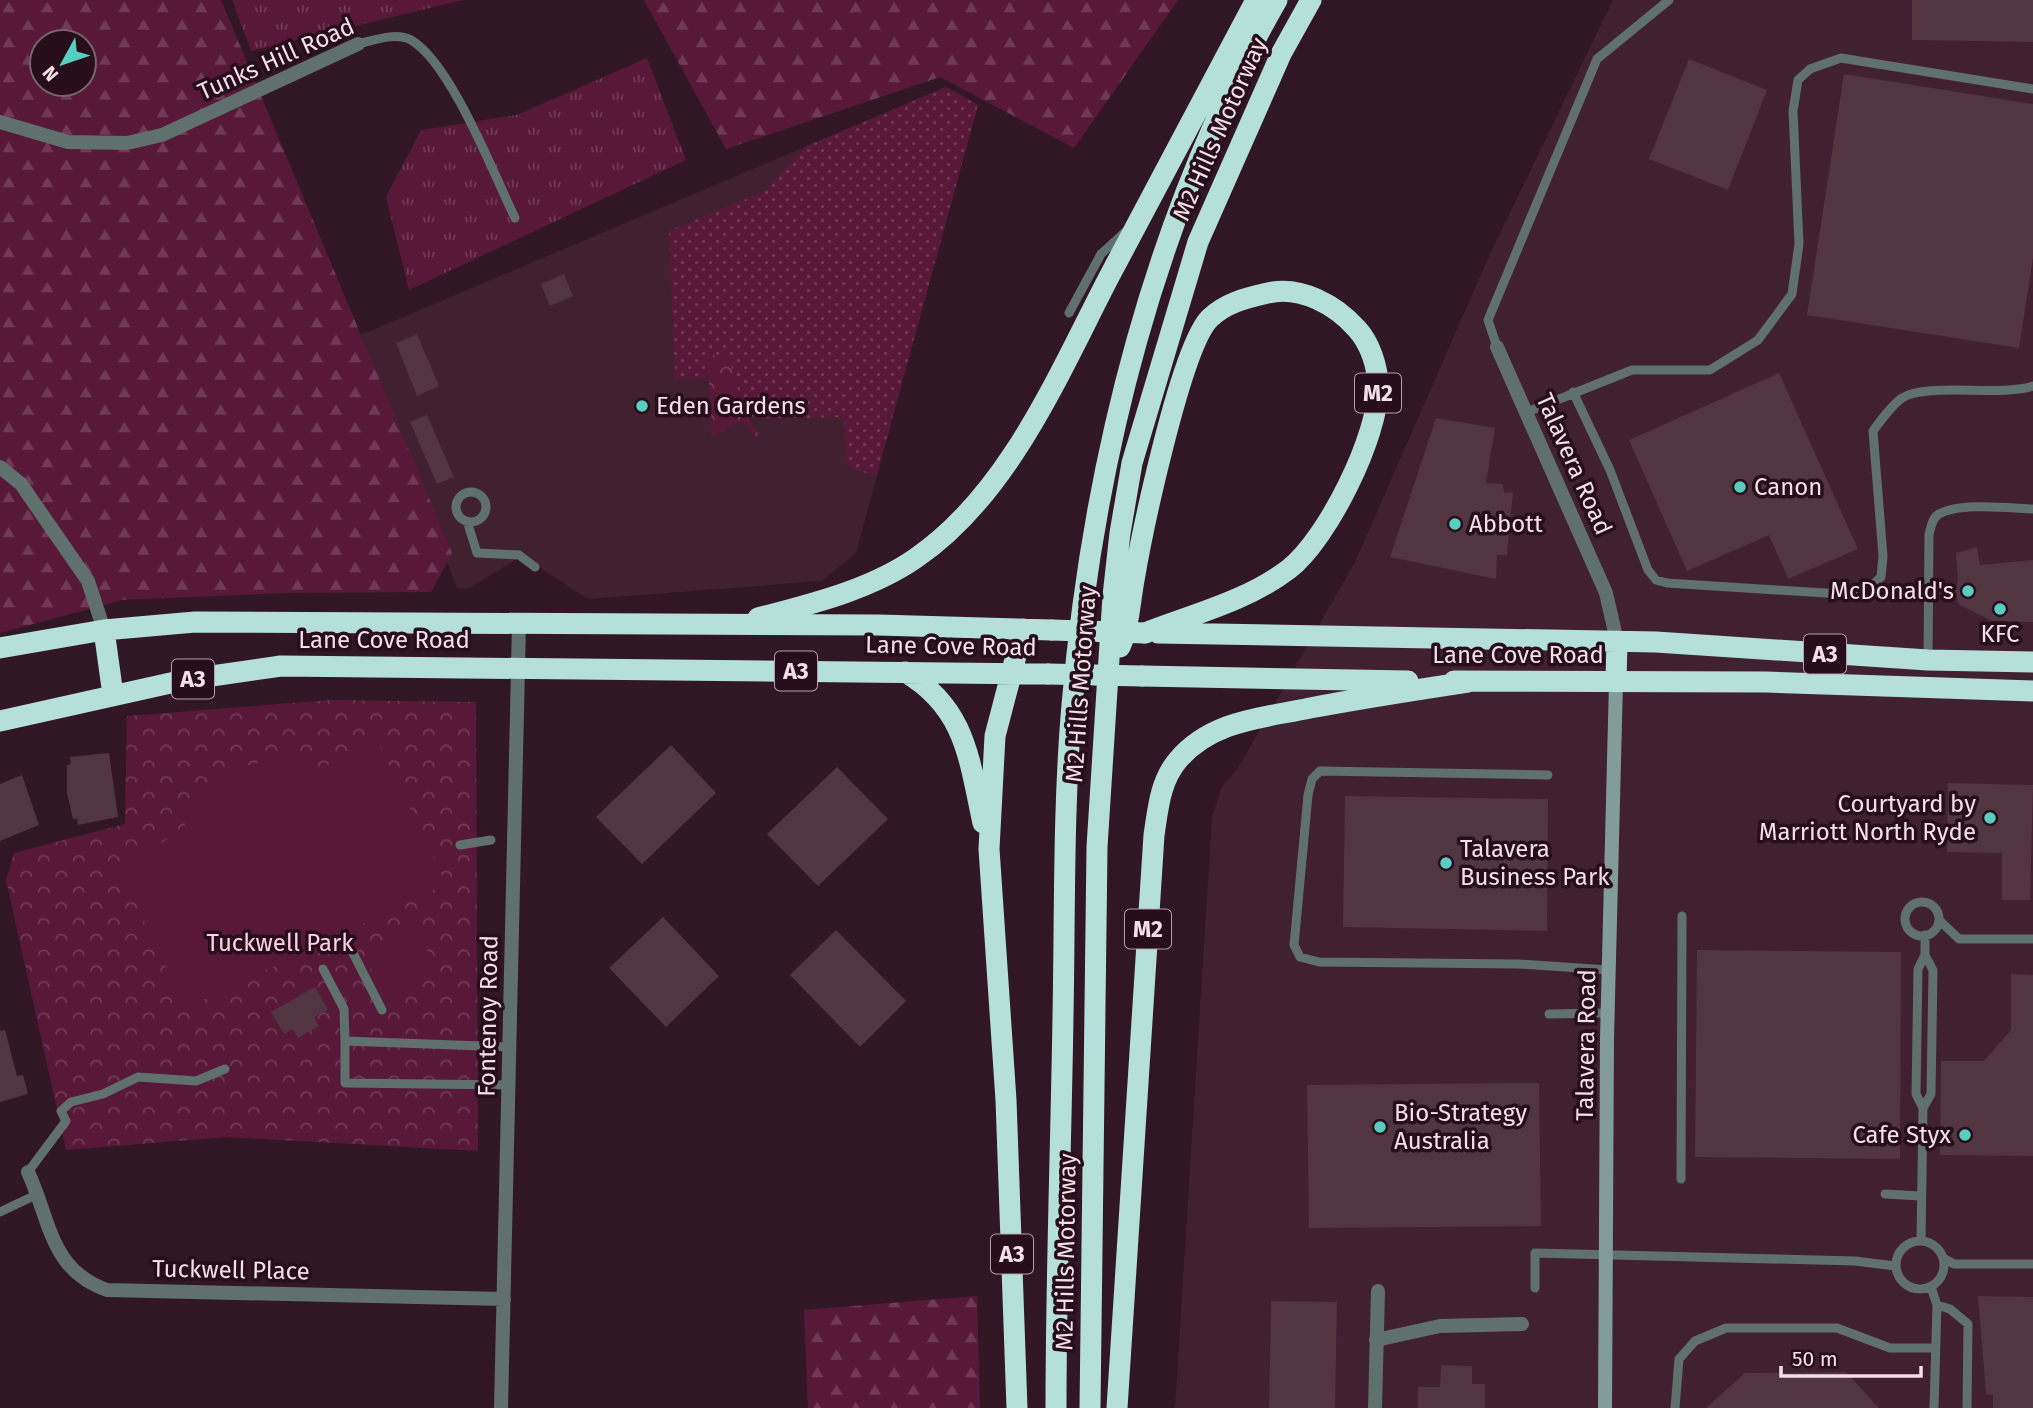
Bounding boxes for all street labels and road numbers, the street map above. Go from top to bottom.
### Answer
street label: Tunks Hill Road [194,12,358,106]
street label: M2 Hills Motorway [1167,33,1273,225]
road number: M2 [1355,374,1401,412]
street label: Talavera Road [1530,389,1618,539]
street label: M2 Hills Motorway [1060,584,1102,783]
street label: Lane Cove Road [298,626,470,654]
street label: Lane Cove Road [865,631,1037,661]
road number: A3 [1804,634,1846,674]
street label: Lane Cove Road [1432,641,1604,669]
road number: A3 [775,652,817,691]
road number: A3 [172,660,214,698]
road number: M2 [1125,910,1171,948]
street label: Fontenoy Road [473,935,503,1097]
street label: Talavera Road [1571,969,1601,1121]
street label: M2 Hills Motorway [1050,1153,1082,1351]
road number: A3 [991,1234,1033,1274]
street label: Tuckwell Place [152,1255,310,1285]

